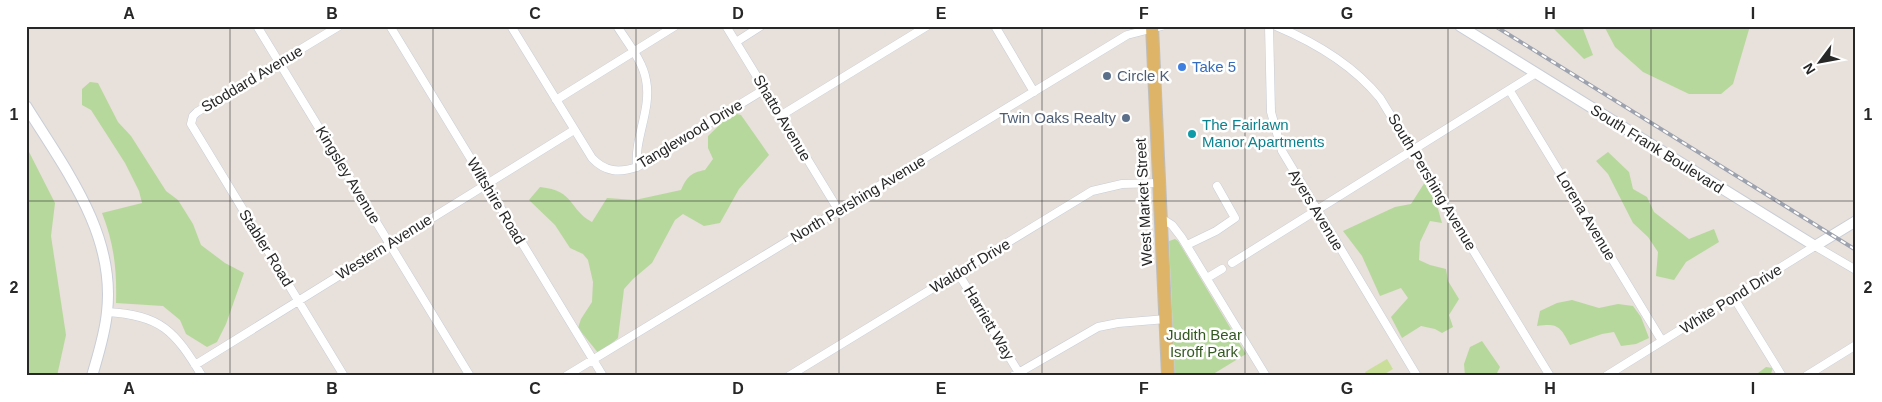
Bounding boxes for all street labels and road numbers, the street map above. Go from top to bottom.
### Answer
street label: Stoddard Avenue [198,42,305,115]
street label: Shatto Avenue [750,72,815,164]
street label: Tanglewood Drive [634,96,745,172]
street label: South Frank Boulevard [1588,101,1727,196]
street label: South Pershing Avenue [1385,110,1480,253]
street label: Kingsley Avenue [313,123,384,227]
street label: West Market Street [1132,137,1155,266]
street label: North Pershing Avenue [787,152,928,246]
street label: Wiltshire Road [464,155,529,247]
street label: Ayers Avenue [1285,166,1347,254]
street label: Lorena Avenue [1553,168,1620,263]
street label: Stabler Road [236,206,297,289]
street label: Western Avenue [333,210,435,283]
street label: Waldorf Drive [927,235,1013,296]
street label: White Pond Drive [1677,260,1785,337]
street label: Harriett Way [961,283,1018,363]

